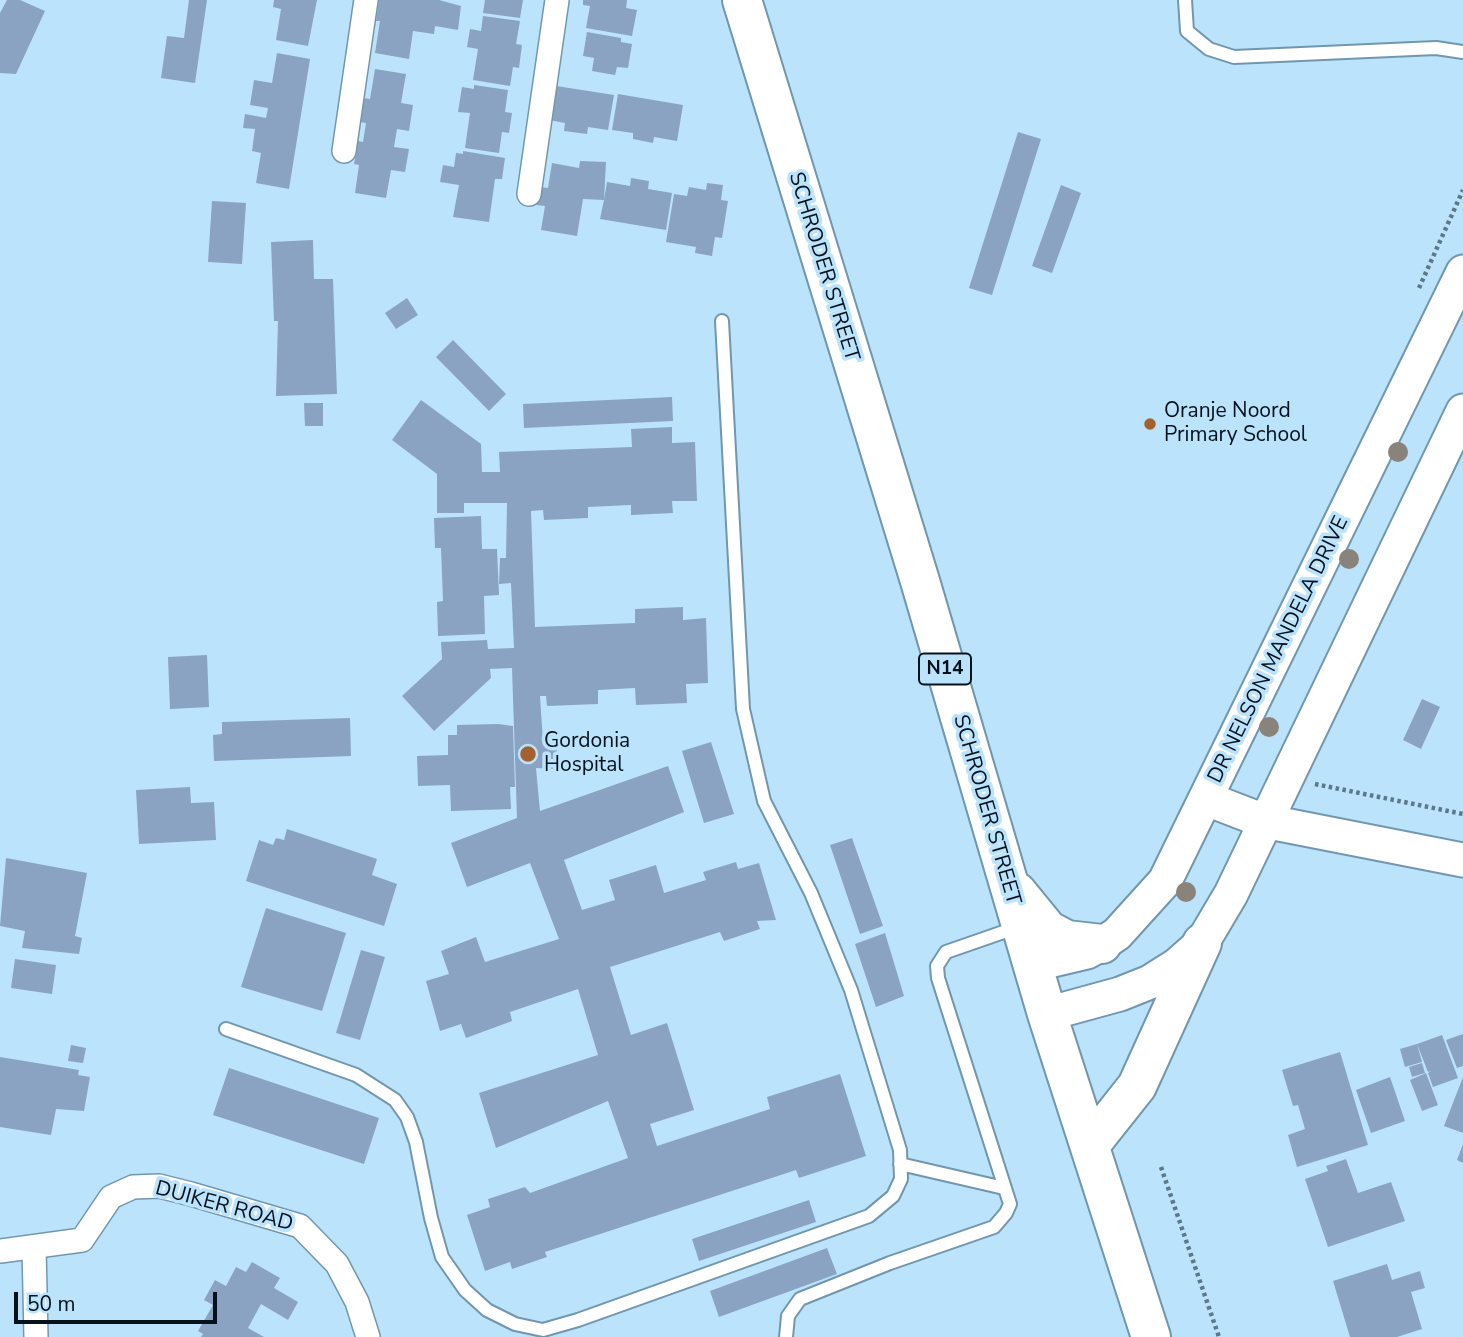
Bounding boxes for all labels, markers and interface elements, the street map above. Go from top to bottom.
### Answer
street label: SCHRODER STREET [782,169,864,365]
place label: Oranje Noord Primary School [1164,399,1307,449]
marker: Oranje Noord Primary School [1142,416,1158,432]
street label: DR NELSON MANDELA DRIVE [1203,512,1355,788]
road number: N14 [919,654,971,684]
street label: SCHRODER STREET [947,712,1025,908]
place label: Gordonia Hospital [544,729,630,779]
marker: Gordonia Hospital [518,744,538,764]
street label: DUIKER ROAD [152,1176,296,1238]
scale bar [18,1278,220,1322]
text: 50 m [27,1290,76,1318]

